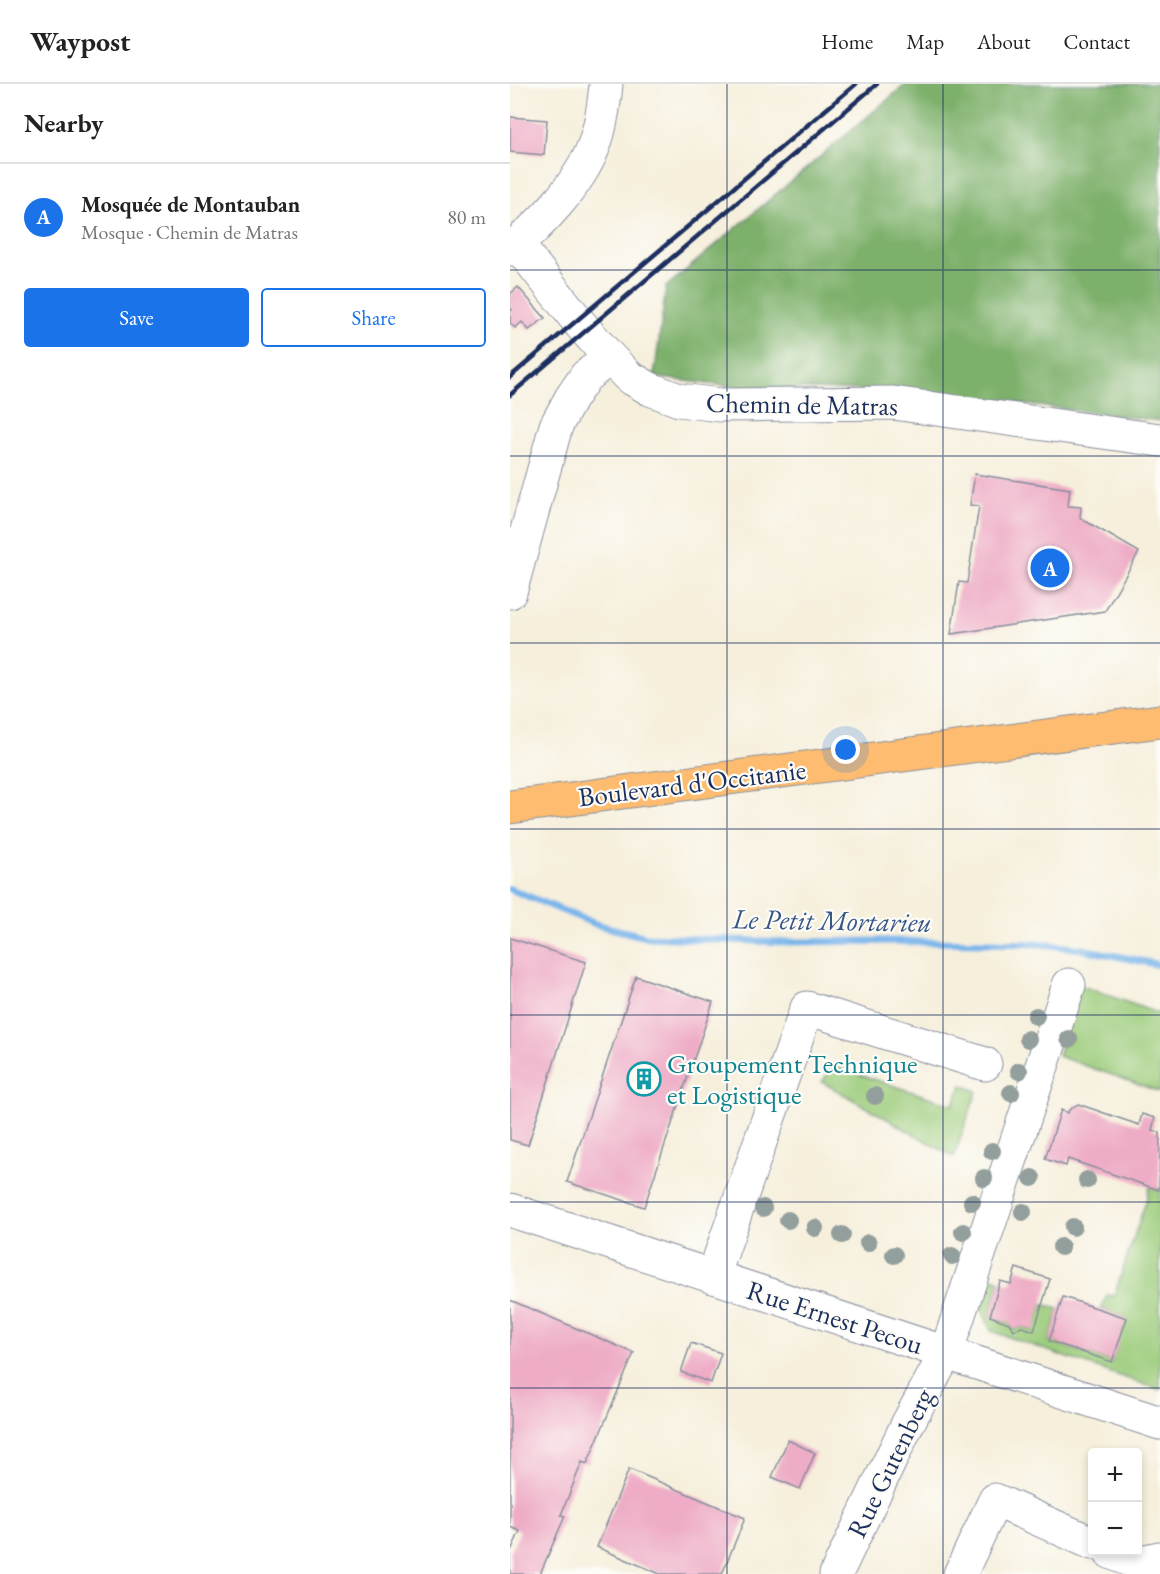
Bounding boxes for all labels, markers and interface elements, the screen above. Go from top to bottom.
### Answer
text: Waypost [30,23,131,59]
text: Home [821,28,873,55]
text: Map [906,28,944,55]
text: About [977,28,1030,55]
text: Contact [1063,28,1130,55]
text: Nearby [24,106,104,140]
text: Mosquée de Montauban [81,190,300,219]
text: A [36,204,51,230]
text: 80 m [447,204,486,230]
text: Mosque · Chemin de Matras [81,219,298,245]
button: Save [24,288,249,347]
button: Share [261,288,486,347]
street label: Chemin de Matras [706,385,898,423]
pin: A [1030,546,1070,590]
your location [831,735,860,764]
street label: Boulevard d'Occitanie [576,752,808,814]
water label: Le Petit Mortarieu [731,900,932,940]
place label: Groupement Technique et Logistique [667,1046,918,1112]
building icon: Groupement Technique et Logistique [626,1061,662,1097]
street label: Rue Ernest Pecou [743,1272,927,1362]
street label: Rue Gutenberg [839,1382,941,1543]
map controls [1088,1448,1142,1556]
button: + [1088,1448,1142,1502]
button: − [1088,1502,1142,1556]

